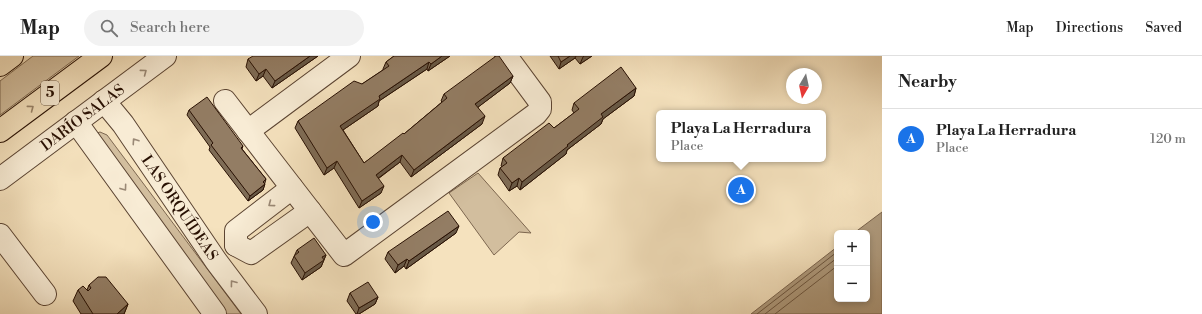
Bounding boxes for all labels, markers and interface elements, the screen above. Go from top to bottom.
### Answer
search box [84,10,364,46]
text: Map [20,16,60,40]
icon: search [98,17,120,39]
text: Search here [130,18,210,37]
text: Map [1006,19,1034,37]
text: Directions [1056,19,1123,37]
text: Saved [1145,19,1182,37]
north arrow [786,68,822,104]
one-way arrow [139,70,146,77]
text: Nearby [898,71,957,93]
street label: DARÍO SALAS [37,80,128,155]
road number: 5 [41,81,59,105]
one-way arrow [27,105,34,112]
popup [656,110,826,162]
text: Playa La Herradura [671,119,811,138]
text: Playa La Herradura [936,121,1076,140]
text: A [906,131,916,147]
text: 120 m [1150,131,1186,147]
one-way arrow [132,138,140,145]
text: Place [671,138,703,154]
text: Place [936,140,968,156]
street label: LAS ORQUÍDEAS [137,151,222,264]
pin: A [728,175,754,205]
one-way arrow [119,183,126,190]
one-way arrow [269,199,276,206]
your location [363,212,383,232]
map controls [834,230,870,302]
button: + [834,230,870,266]
button: − [834,266,870,302]
one-way arrow [230,280,237,287]

